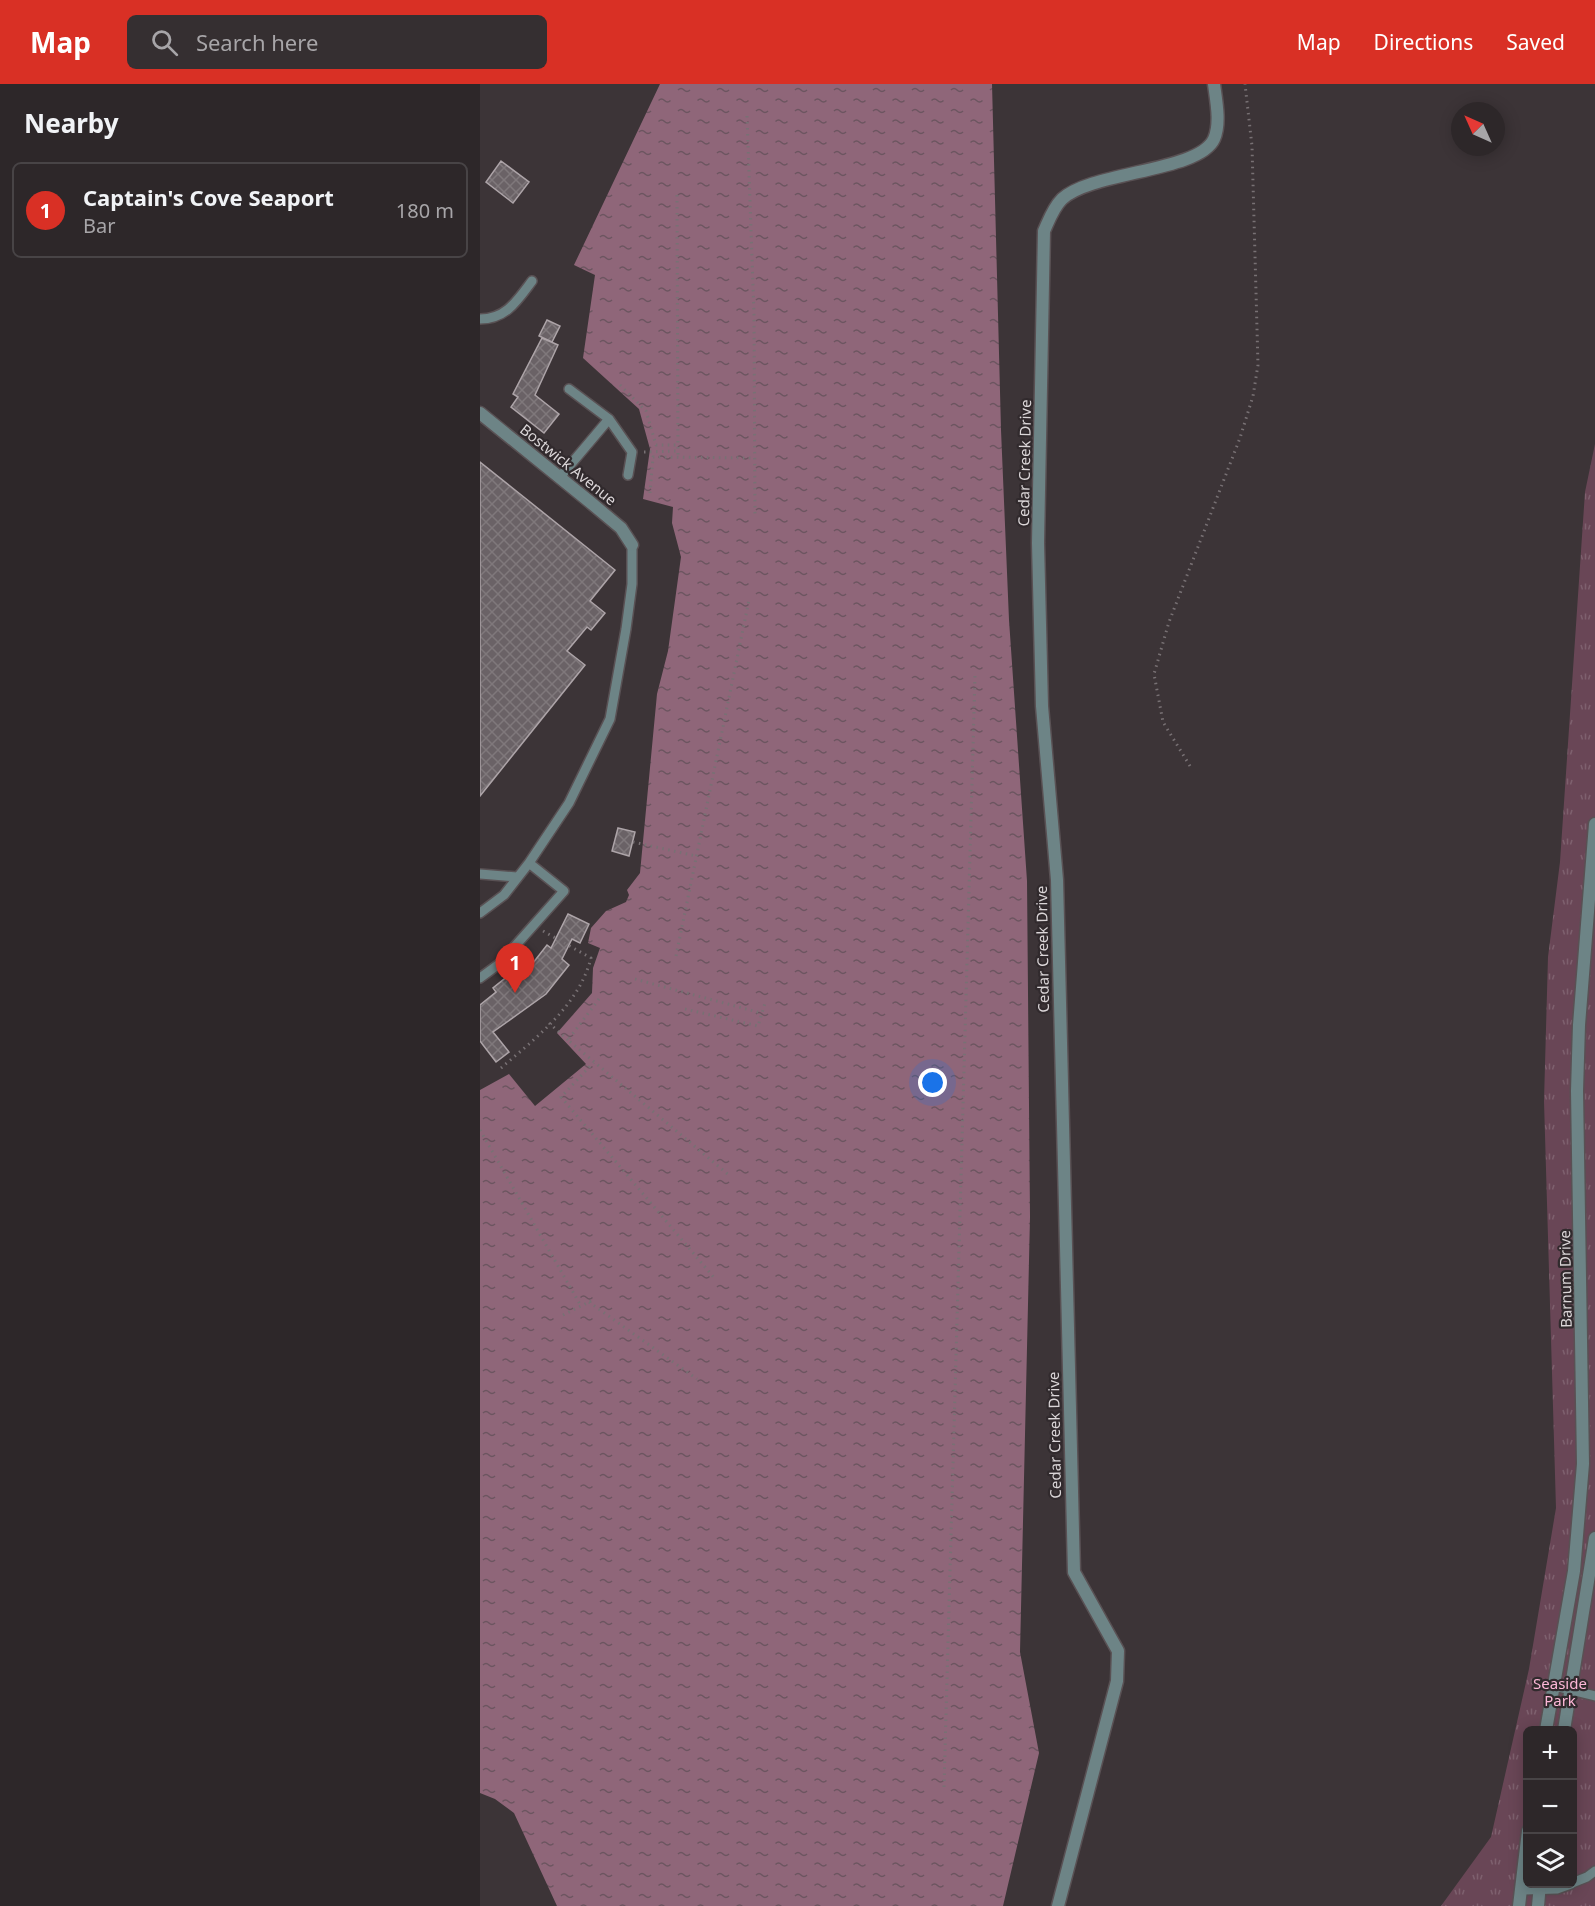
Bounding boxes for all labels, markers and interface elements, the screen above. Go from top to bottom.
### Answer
search box [127,15,547,69]
text: Map [30,23,91,61]
icon: search [148,26,181,59]
text: Search here [196,27,318,57]
text: Map [1297,28,1341,56]
text: Directions [1374,28,1473,56]
text: Saved [1506,28,1565,56]
north arrow [1451,102,1505,156]
text: Nearby [24,105,119,141]
text: Captain's Cove Seaport [83,182,334,212]
text: 1 [40,197,51,224]
text: 180 m [396,197,454,224]
text: Bar [83,212,115,239]
street label: Cedar Creek Drive [1013,399,1035,527]
street label: Bostwick Avenue [516,419,621,509]
street label: Cedar Creek Drive [1031,885,1053,1013]
pin: 1 [495,944,534,993]
your location [918,1068,947,1097]
street label: Barnum Drive [1554,1230,1576,1328]
street label: Cedar Creek Drive [1043,1371,1065,1499]
park label: Seaside Park [1533,1673,1587,1710]
map controls [1523,1726,1577,1888]
button: + [1523,1726,1577,1780]
button: − [1523,1780,1577,1834]
button: layers [1523,1834,1577,1888]

